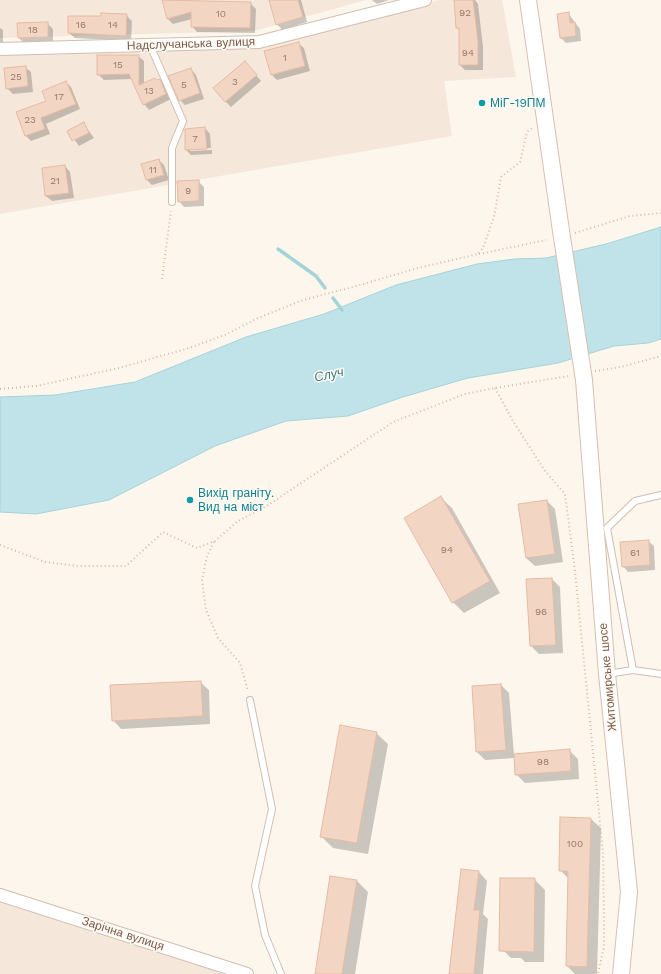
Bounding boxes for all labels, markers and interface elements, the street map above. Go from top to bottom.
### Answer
house number: 92 [459,7,471,19]
house number: 10 [216,8,226,20]
house number: 16 [76,19,86,31]
house number: 14 [108,19,118,31]
house number: 18 [28,24,38,36]
street label: Надслучанська вулиця [127,35,255,53]
house number: 94 [462,47,474,59]
house number: 1 [283,52,287,64]
house number: 15 [113,59,123,71]
house number: 25 [10,71,22,83]
house number: 3 [232,76,238,88]
house number: 5 [181,79,187,91]
house number: 13 [144,85,154,97]
house number: 17 [54,91,64,103]
place label: МіГ-19ПМ [490,96,545,110]
marker: МіГ-19ПМ [477,98,487,108]
house number: 23 [24,114,36,126]
house number: 7 [192,133,198,145]
house number: 11 [149,164,157,176]
house number: 21 [50,175,60,187]
house number: 9 [185,185,191,197]
water label: Случ [313,364,345,386]
place label: Вихід граніту. Вид на міст [198,486,274,514]
marker: Вихід граніту. Вид на міст [185,495,195,505]
house number: 94 [441,544,453,556]
house number: 61 [630,547,640,559]
house number: 96 [535,606,547,618]
street label: Житомирське шосе [596,622,620,732]
house number: 98 [537,756,549,768]
house number: 100 [567,838,583,850]
street label: Зарічна вулиця [80,914,166,954]

